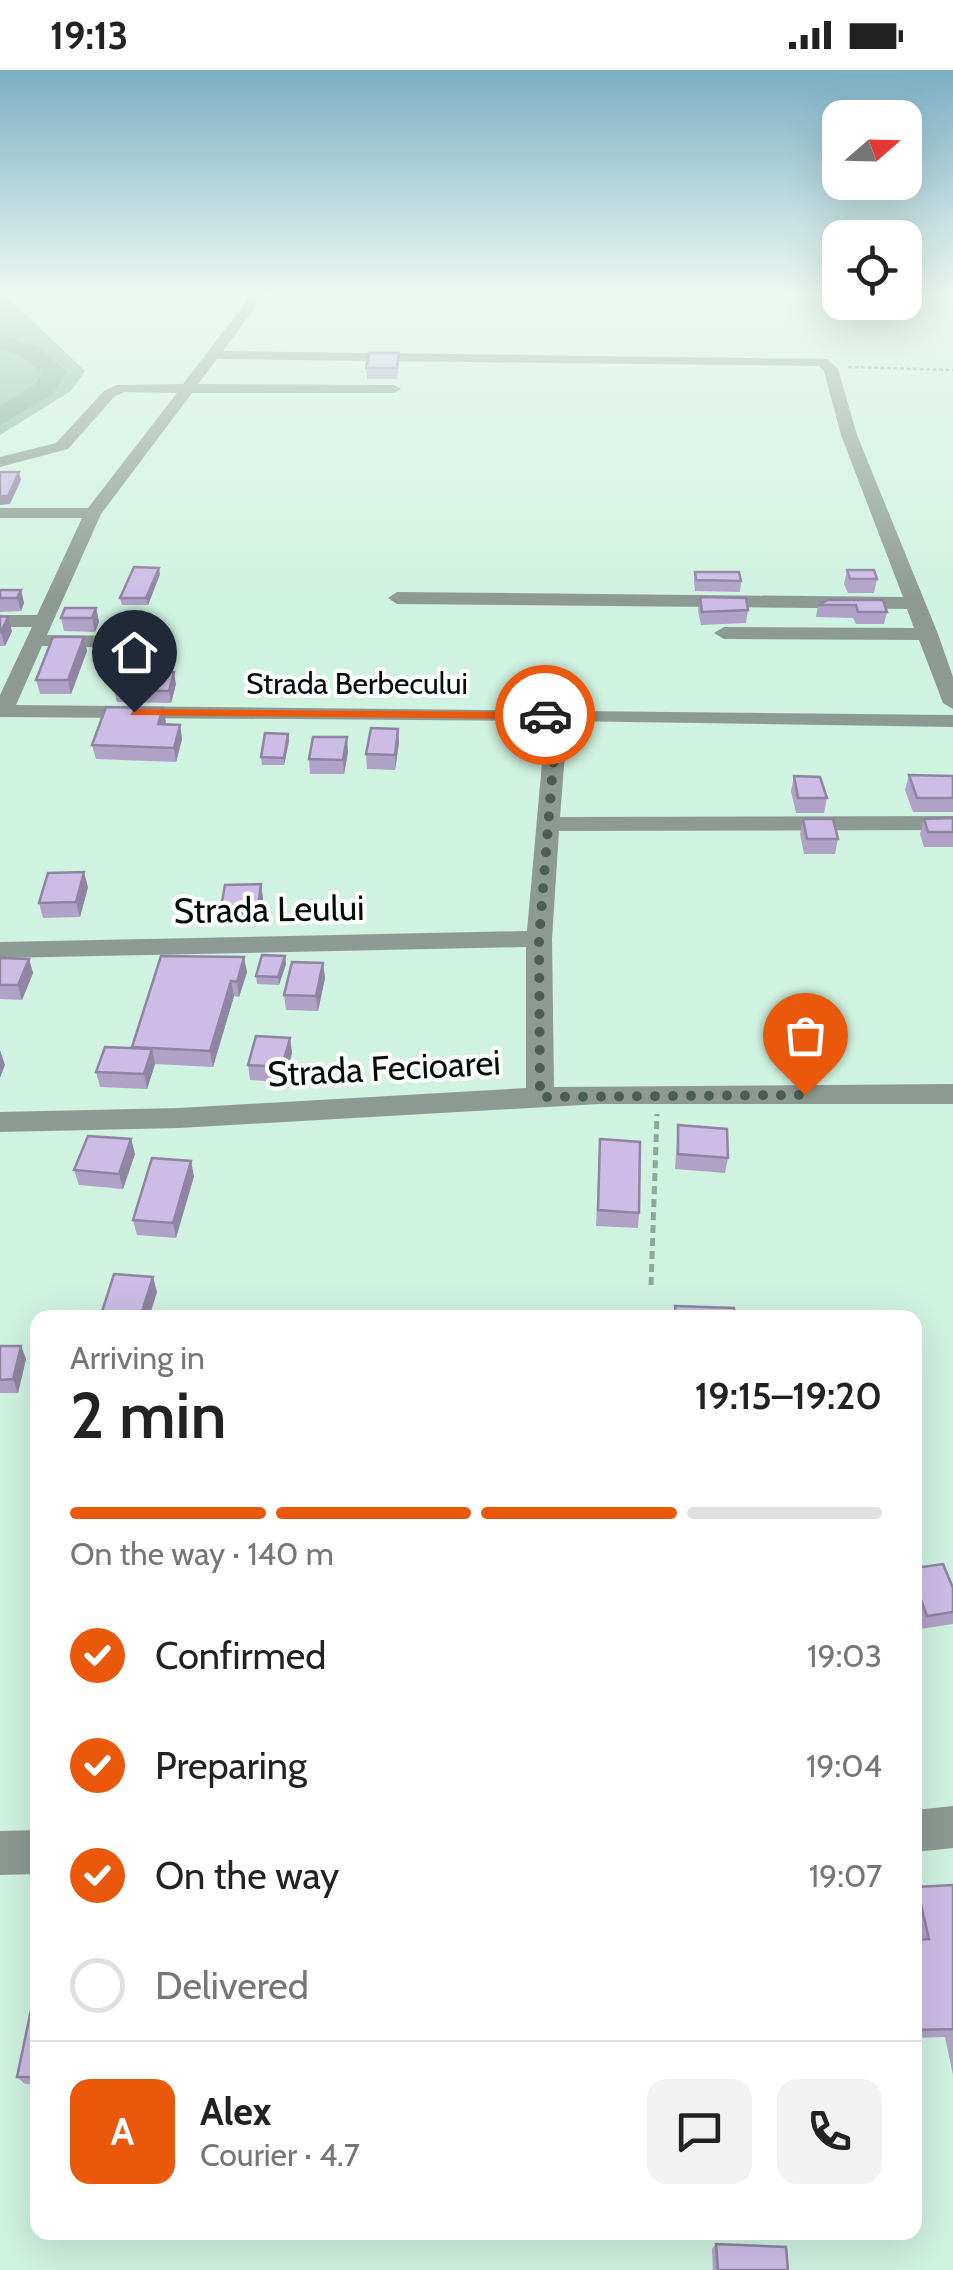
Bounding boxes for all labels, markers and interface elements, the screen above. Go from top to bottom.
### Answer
text: 19:13 [50,12,128,59]
north arrow [822,100,922,200]
map controls [822,100,922,320]
button: locate [822,220,922,320]
pin [92,610,177,713]
icon: home [107,625,162,680]
street label: Strada Berbecului [246,665,468,702]
courier [495,665,595,765]
icon: car [518,688,573,743]
street label: Strada Leului [173,886,365,932]
pin [763,993,848,1096]
icon: bag [778,1008,833,1063]
street label: Strada Fecioarei [266,1040,502,1096]
text: Arriving in [70,1338,205,1377]
text: 19:15–19:20 [695,1372,882,1419]
text: 2 min [70,1375,227,1454]
text: On the way · 140 m [70,1534,334,1573]
icon: check [70,1628,125,1683]
text: Confirmed [155,1632,326,1679]
text: 19:03 [807,1636,882,1675]
icon: check [70,1738,125,1793]
text: Preparing [155,1742,307,1789]
text: 19:04 [806,1746,882,1785]
icon: check [70,1848,125,1903]
text: On the way [155,1852,339,1899]
text: 19:07 [809,1856,882,1895]
text: Delivered [155,1962,309,2009]
button: chat [647,2079,752,2184]
button: phone [777,2079,882,2184]
text: Alex [200,2088,271,2135]
text: A [111,2108,134,2155]
text: Courier · 4.7 [200,2135,360,2174]

